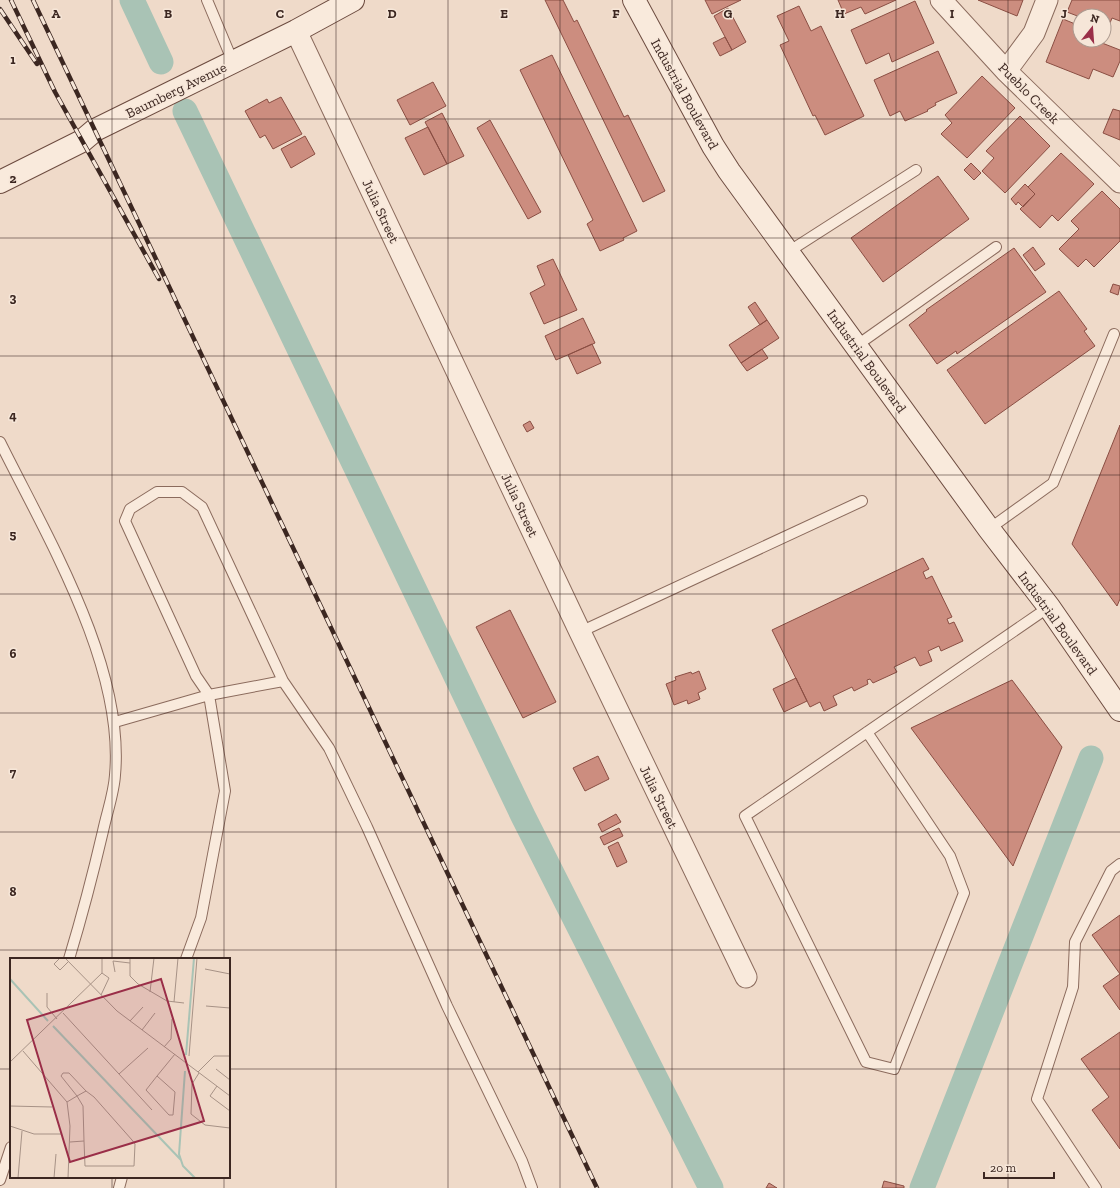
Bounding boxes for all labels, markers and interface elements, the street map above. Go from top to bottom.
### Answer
text: A [52,6,61,21]
text: B [164,6,172,21]
text: C [276,6,284,21]
text: D [387,6,397,21]
text: E [500,6,508,21]
text: F [612,6,620,21]
text: G [724,6,733,21]
text: H [835,6,845,21]
text: I [950,6,955,21]
text: J [1061,6,1067,21]
north arrow [1072,8,1112,48]
text: N [1089,11,1101,27]
street label: Industrial Boulevard [647,36,722,153]
text: 1 [10,52,16,67]
street label: Baumberg Avenue [123,59,230,122]
street label: Pueblo Creek [995,59,1063,128]
text: 2 [10,171,17,186]
street label: Julia Street [358,177,403,247]
text: 3 [10,290,17,305]
street label: Industrial Boulevard [823,306,910,417]
text: 4 [9,408,17,423]
street label: Julia Street [497,471,542,541]
text: 5 [10,527,17,542]
street label: Industrial Boulevard [1014,568,1101,679]
text: 6 [10,646,17,661]
street label: Julia Street [636,763,682,832]
text: 7 [10,765,17,780]
text: 8 [9,884,17,899]
inset map [10,958,230,1178]
scale bar [984,1154,1054,1180]
text: 20 m [990,1161,1017,1175]

